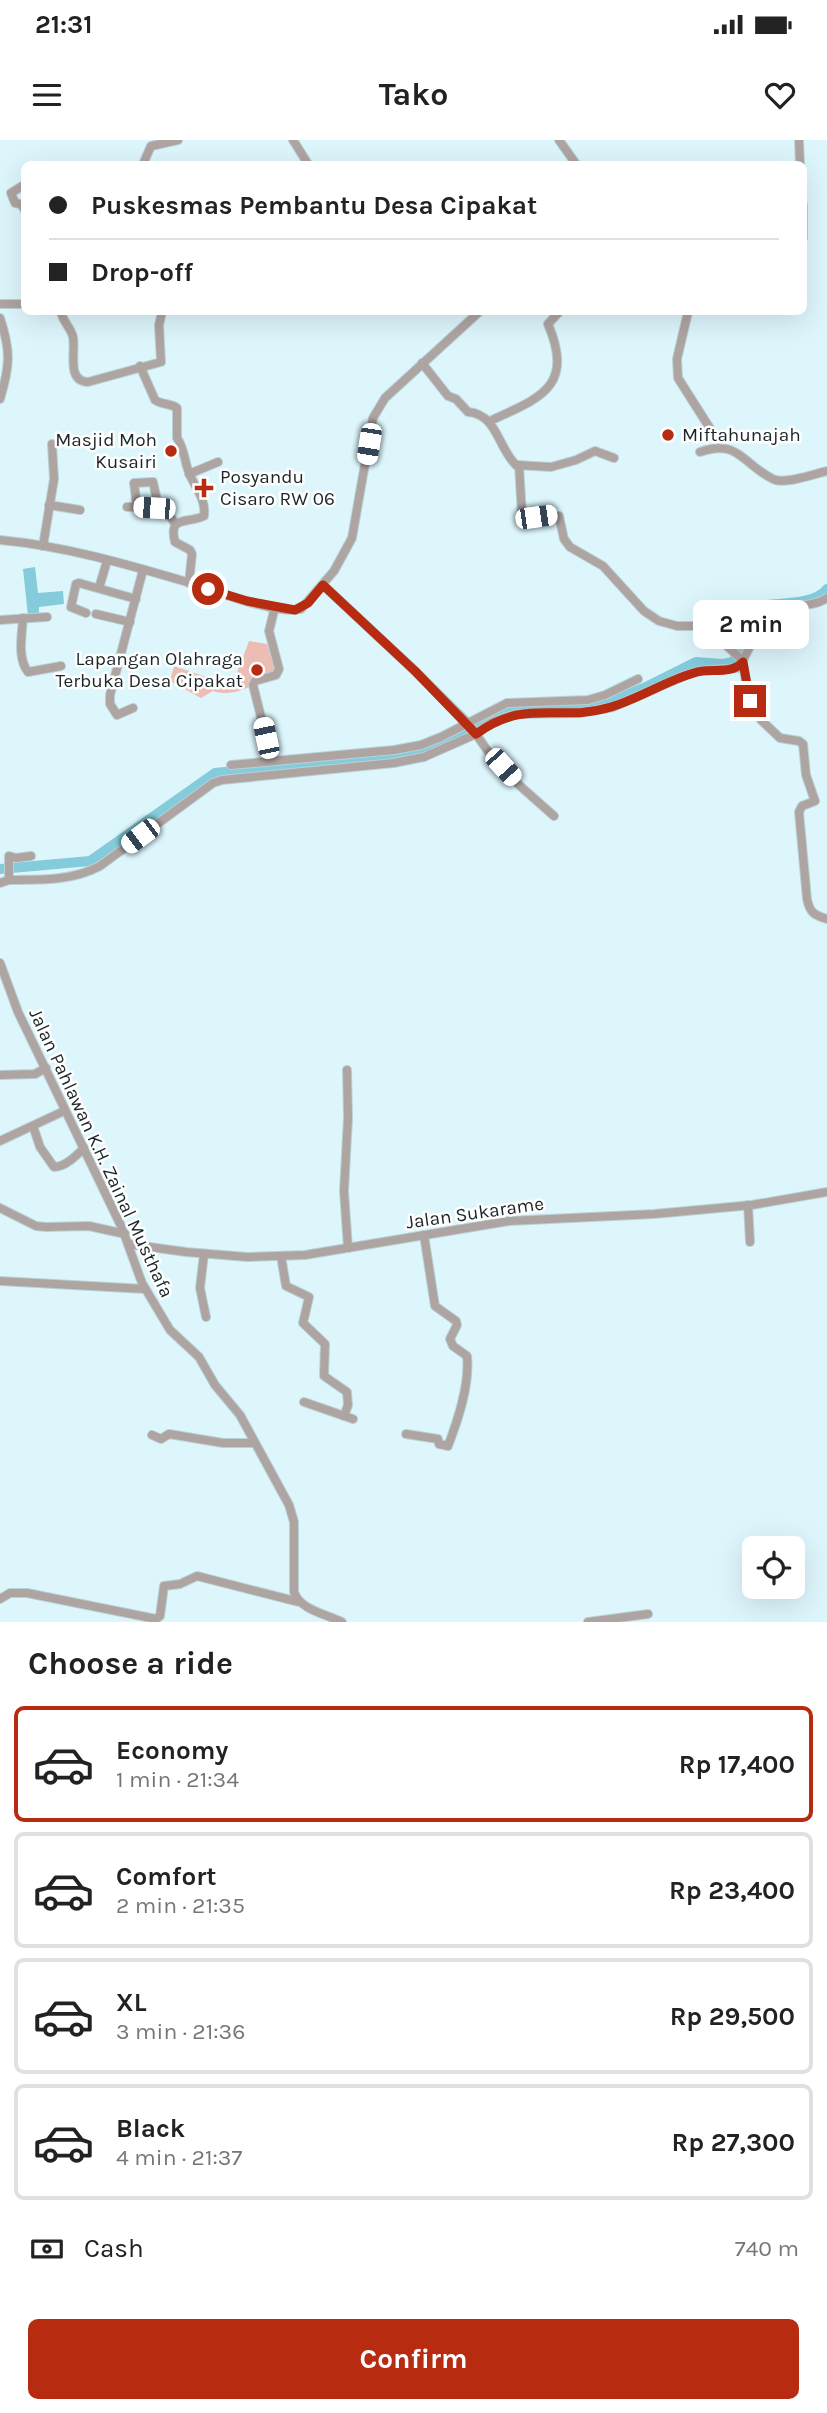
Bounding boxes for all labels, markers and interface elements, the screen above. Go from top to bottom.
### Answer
text: 21:31 [35,9,92,40]
icon: menu [28,76,66,114]
text: Tako [379,76,448,113]
icon: heart [761,76,799,114]
text: Puskesmas Pembantu Desa Cipakat [91,190,537,221]
text: Drop-off [91,257,193,288]
car [356,422,383,466]
place label: Miftahunajah [682,424,801,446]
marker: Miftahunajah [660,427,676,443]
place label: Masjid Moh Kusairi [55,429,157,473]
marker: Masjid Moh Kusairi [163,443,179,459]
place label: Posyandu Cisaro RW 06 [220,466,335,510]
marker: Posyandu Cisaro RW 06 [194,478,214,498]
car [133,496,176,520]
car [514,504,559,530]
route start [192,573,224,605]
callout: 2 min [692,600,808,648]
text: 2 min [719,611,783,638]
place label: Lapangan Olahraga Terbuka Desa Cipakat [55,648,243,692]
marker: Lapangan Olahraga Terbuka Desa Cipakat [249,662,265,678]
route end [734,685,766,717]
car [252,715,281,761]
car [482,744,525,790]
car [117,815,164,857]
street label: Jalan Pahlawan K.H. Zainal Musthafa [24,1005,178,1301]
street label: Jalan Sukarame [405,1192,545,1234]
map controls [742,1536,805,1599]
button: locate [742,1536,805,1599]
text: Choose a ride [28,1645,233,1682]
icon: car [32,1733,95,1796]
text: Economy [116,1735,228,1766]
text: Rp 17,400 [679,1749,795,1780]
text: 1 min · 21:34 [116,1766,239,1793]
icon: car [32,1859,95,1922]
text: Comfort [116,1861,217,1892]
text: Rp 23,400 [669,1875,795,1906]
text: 2 min · 21:35 [116,1892,245,1919]
icon: car [32,1985,95,2048]
text: XL [116,1987,147,2018]
text: Rp 29,500 [670,2001,795,2032]
text: 3 min · 21:36 [116,2018,245,2045]
icon: car [32,2111,95,2174]
text: Black [116,2113,185,2144]
text: Rp 27,300 [672,2127,795,2158]
text: 4 min · 21:37 [116,2144,242,2171]
icon: cash [28,2230,66,2268]
text: Cash [84,2233,144,2264]
text: 740 m [735,2235,799,2262]
button: Confirm [28,2319,799,2399]

